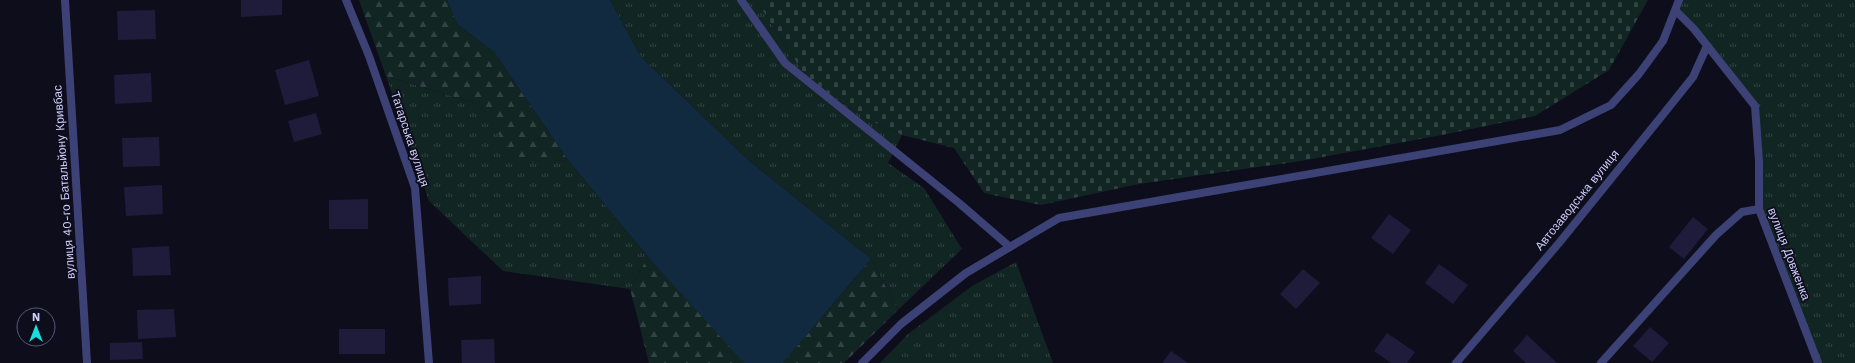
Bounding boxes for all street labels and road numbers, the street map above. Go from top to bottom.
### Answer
street label: вулиця 40-го Батальйону Кривбас [50,85,78,279]
street label: Татарська вулиця [388,90,432,188]
street label: Автозаводська вулиця [1532,147,1622,253]
street label: вулиця Довженка [1765,206,1813,302]

